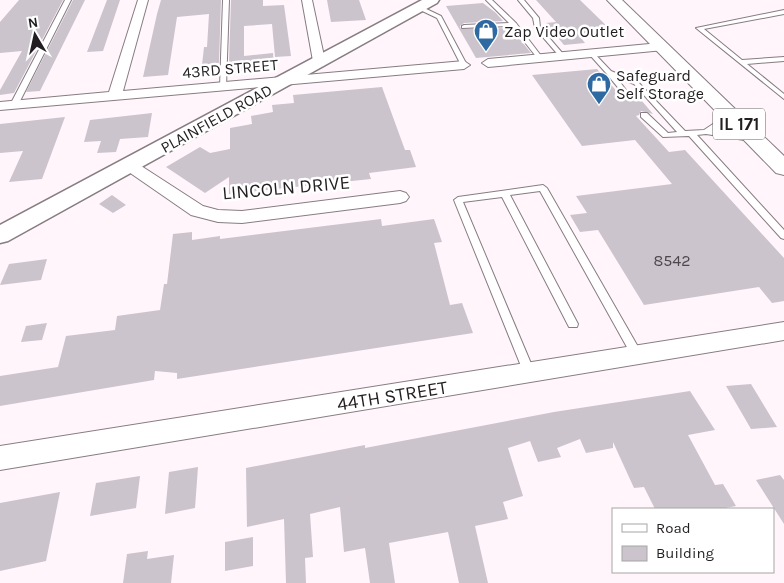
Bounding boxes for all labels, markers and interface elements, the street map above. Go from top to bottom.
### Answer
north arrow [10,10,60,60]
text: N [27,13,39,32]
shop icon: Zap Video Outlet [473,18,499,52]
place label: Zap Video Outlet [504,22,624,41]
street label: 43RD STREET [181,55,279,82]
place label: Safeguard Self Storage [616,66,704,103]
shop icon: Safeguard Self Storage [586,71,612,105]
street label: PLAINFIELD ROAD [157,80,275,157]
road number: IL 171 [713,108,765,140]
street label: LINCOLN DRIVE [221,171,351,205]
house number: 8542 [653,251,691,270]
street label: 44TH STREET [335,376,449,416]
legend [612,508,774,573]
text: Road [656,519,691,537]
text: Building [656,544,714,562]

